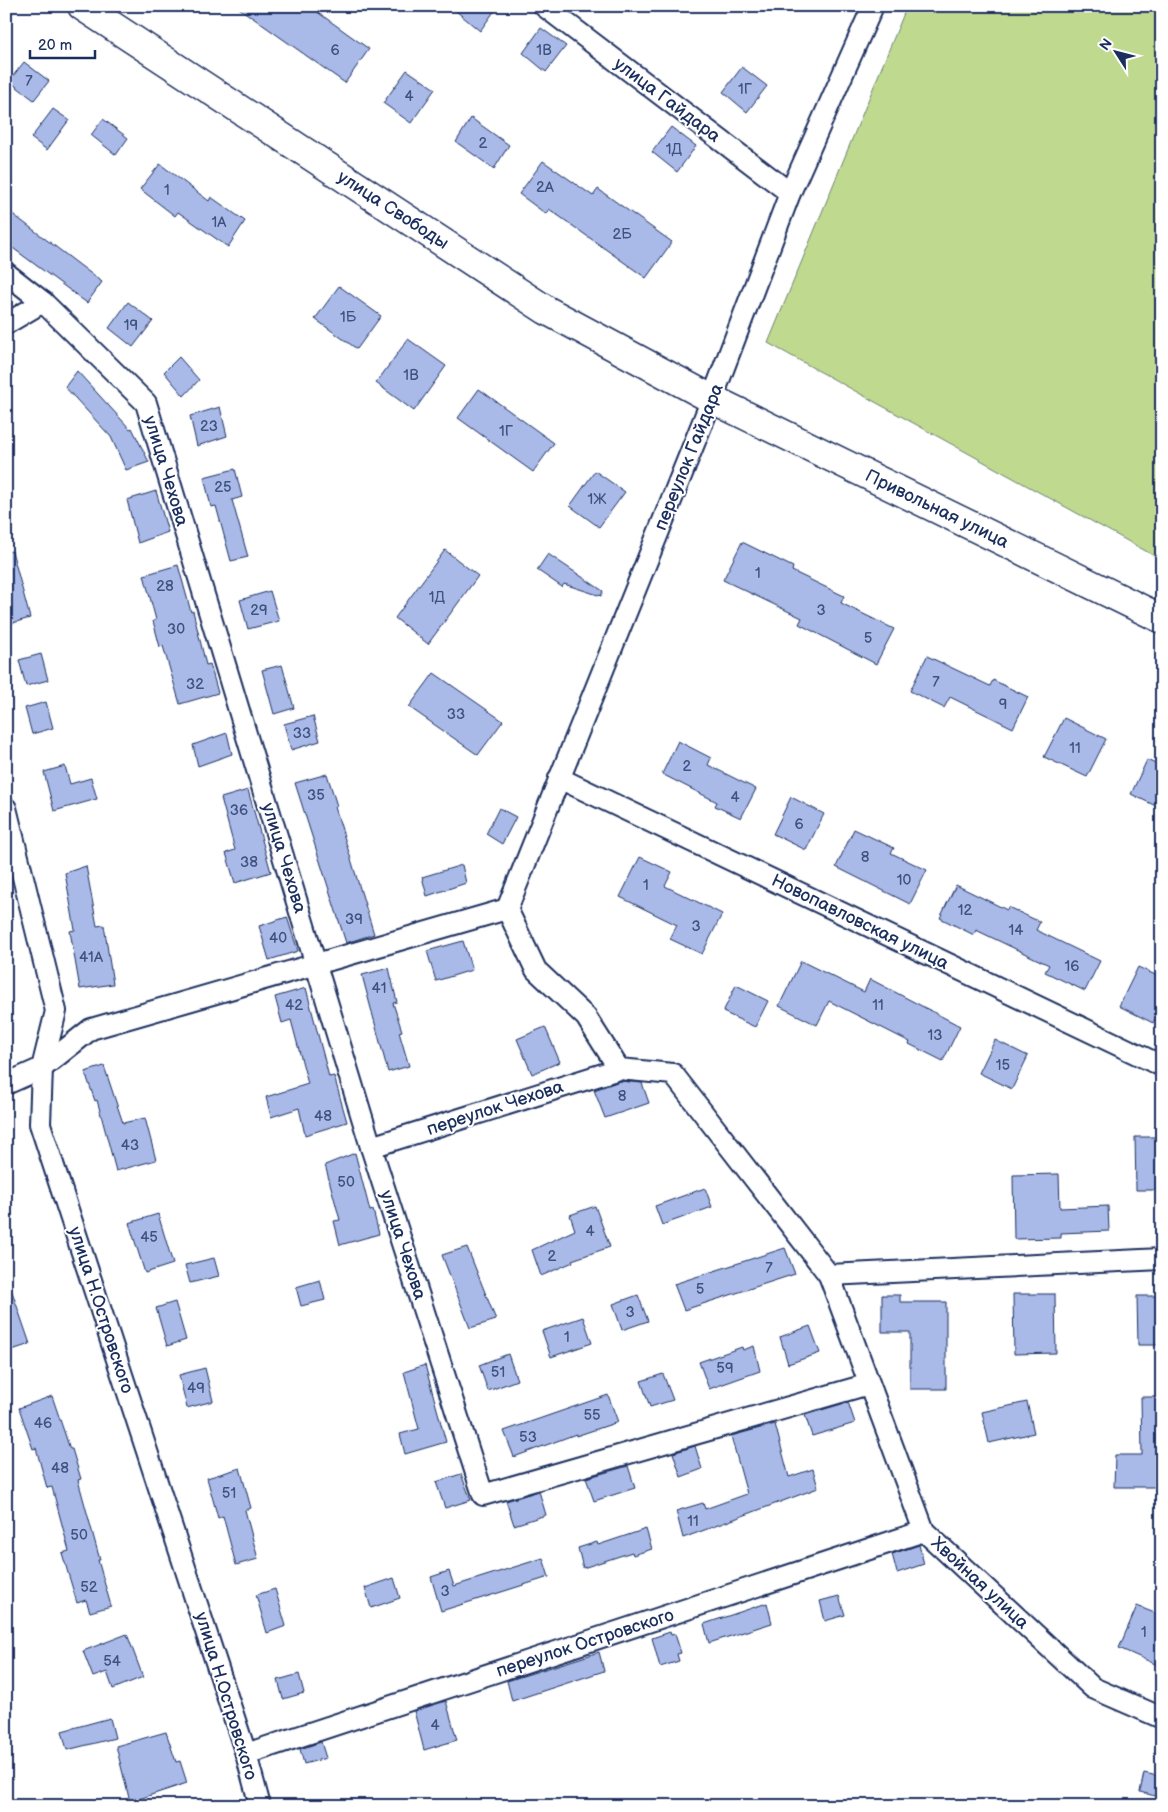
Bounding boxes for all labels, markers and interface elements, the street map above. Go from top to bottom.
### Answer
scale bar [30,28,95,60]
north arrow [1090,28,1140,78]
text: N [1096,35,1116,54]
text: 20 m [38,36,72,55]
house number: 6 [330,41,340,60]
house number: 1В [536,41,552,60]
street label: улица Гайдара [610,53,725,147]
house number: 7 [25,72,33,91]
house number: 1Г [738,80,753,99]
house number: 4 [404,87,414,106]
house number: 2 [479,134,488,153]
house number: 1Д [666,140,683,159]
street label: улица Свободы [333,166,453,254]
house number: 2А [536,178,555,197]
house number: 1 [164,181,170,200]
house number: 1А [212,213,227,232]
house number: 2Б [612,225,632,244]
house number: 1Б [340,308,357,327]
house number: 19 [124,316,138,335]
house number: 1В [403,366,419,385]
street label: переулок Гайдара [650,380,728,533]
street label: улица Чехова [139,413,193,529]
house number: 23 [200,417,218,436]
house number: 1Г [499,422,514,441]
street label: Привольная улица [862,465,1012,553]
house number: 25 [214,478,232,497]
house number: 1Ж [588,490,606,509]
house number: 1 [755,564,761,583]
house number: 28 [156,577,174,596]
house number: 1Д [429,588,446,607]
house number: 29 [250,601,268,620]
house number: 3 [816,601,826,620]
house number: 30 [167,620,185,639]
house number: 5 [864,629,872,648]
house number: 7 [932,673,940,692]
house number: 32 [186,675,204,694]
house number: 9 [999,695,1007,714]
house number: 33 [447,705,465,724]
house number: 33 [293,724,311,743]
house number: 11 [1069,739,1081,758]
house number: 2 [683,757,692,776]
house number: 35 [307,786,325,805]
house number: 4 [730,788,740,807]
street label: улица Чехова [257,800,311,916]
house number: 36 [230,801,248,820]
house number: 6 [794,815,804,834]
house number: 8 [861,848,870,867]
house number: 38 [240,853,258,872]
street label: Новопавловская улица [768,870,952,974]
house number: 10 [897,871,911,890]
house number: 1 [643,876,649,895]
house number: 12 [958,901,972,920]
house number: 39 [345,910,363,929]
house number: 3 [691,917,701,936]
house number: 14 [1009,921,1023,940]
house number: 40 [269,929,287,948]
house number: 41А [79,948,104,967]
house number: 16 [1065,957,1079,976]
house number: 41 [372,979,386,998]
house number: 42 [285,996,303,1015]
house number: 11 [872,996,884,1015]
house number: 13 [927,1026,943,1045]
house number: 15 [996,1056,1010,1075]
street label: переулок Чехова [424,1076,566,1140]
house number: 8 [618,1087,627,1106]
house number: 48 [314,1107,332,1126]
house number: 43 [121,1136,139,1155]
house number: 50 [337,1173,355,1192]
street label: улица Чехова [375,1188,431,1303]
house number: 4 [585,1222,595,1241]
street label: улица Н.Островского [64,1224,138,1396]
house number: 45 [140,1228,158,1247]
house number: 2 [548,1247,557,1266]
house number: 7 [765,1259,773,1278]
house number: 5 [696,1280,704,1299]
house number: 3 [625,1303,635,1322]
house number: 1 [564,1328,570,1347]
house number: 59 [716,1359,734,1378]
house number: 51 [491,1363,505,1382]
house number: 49 [187,1379,205,1398]
house number: 55 [583,1406,601,1425]
house number: 46 [34,1414,52,1433]
house number: 53 [519,1428,537,1447]
house number: 48 [51,1459,69,1478]
house number: 51 [222,1484,236,1503]
house number: 11 [687,1512,699,1531]
house number: 50 [70,1526,88,1545]
street label: Хвойная улица [927,1533,1033,1634]
house number: 52 [80,1578,98,1597]
house number: 3 [440,1582,450,1601]
street label: переулок Островского [494,1604,676,1682]
street label: улица Н.Островского [191,1610,261,1782]
house number: 1 [1141,1623,1147,1642]
house number: 54 [103,1652,121,1671]
house number: 4 [430,1716,440,1735]

